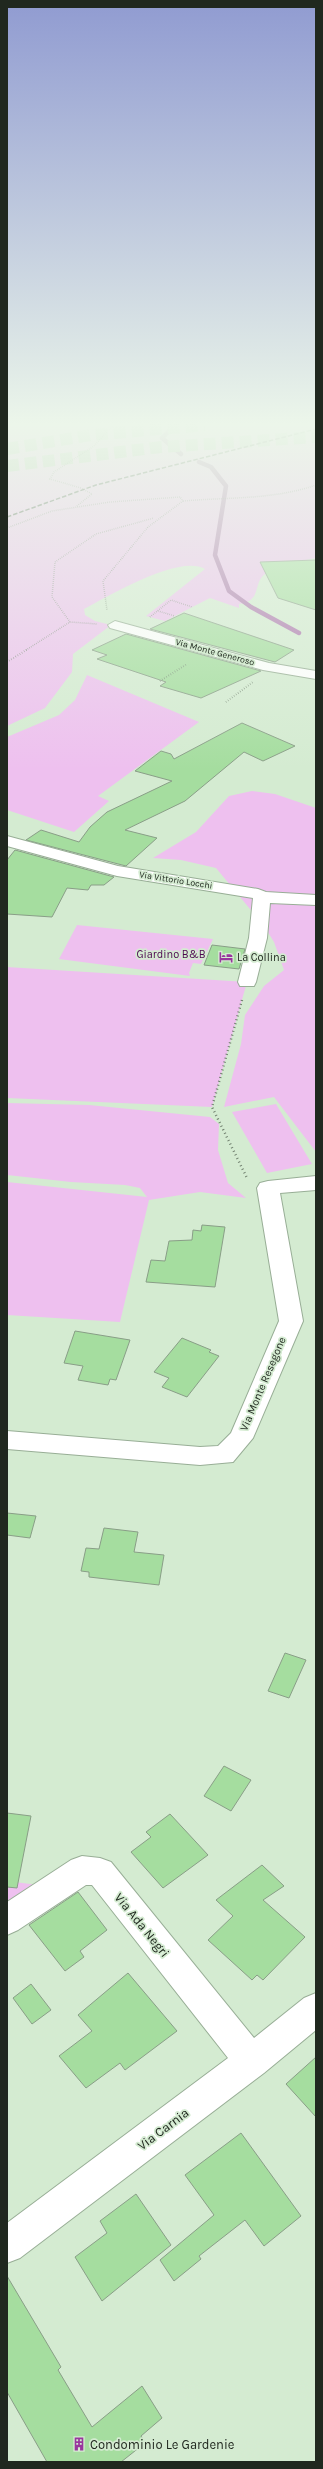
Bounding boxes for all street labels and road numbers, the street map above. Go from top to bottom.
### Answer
street label: Via Monte Generoso [174,637,256,667]
street label: Via Vittorio Locchi [139,869,213,891]
street label: Via Monte Resegone [237,1335,289,1433]
street label: Via Ada Negri [112,1890,172,1960]
street label: Via Carnia [134,2105,192,2153]

